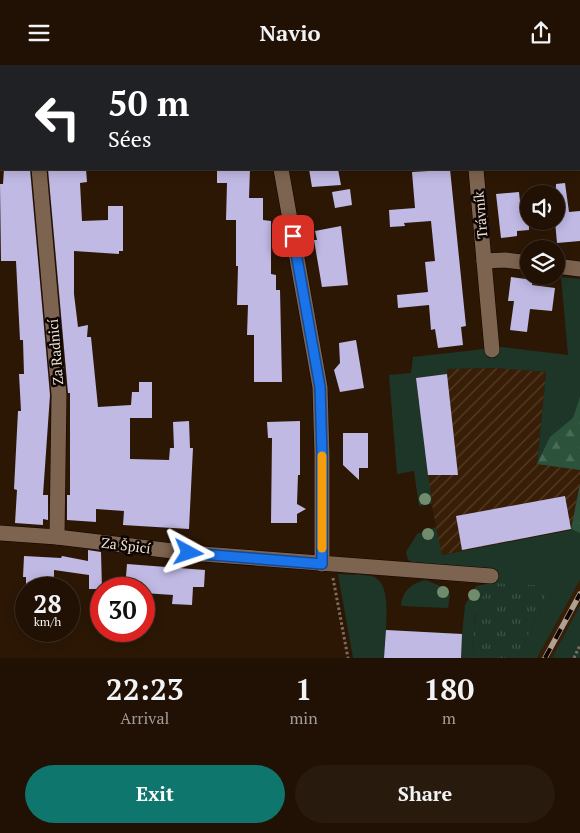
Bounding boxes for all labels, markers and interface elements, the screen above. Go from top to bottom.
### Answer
text: Navio [259,18,321,47]
icon: menu [25,19,53,47]
icon: share [527,19,555,47]
text: 50 m [108,80,189,126]
icon: left [25,85,90,150]
text: Sées [108,124,151,153]
map controls [520,185,565,285]
button: sound [520,185,565,230]
street label: Trávník [468,190,492,240]
pin [272,215,314,257]
icon: arrive [279,222,307,250]
button: layers [520,240,565,285]
street label: Za Radnicí [43,318,67,386]
position arrow [162,526,214,578]
street label: Za Špicí [100,533,152,558]
speed limit sign: 30 [90,577,155,642]
text: 28 [33,587,62,620]
text: km/h [34,614,61,629]
text: 22:23 [106,669,184,709]
text: 1 [295,669,312,709]
text: 180 [423,669,474,709]
text: Arrival [120,707,169,729]
text: min [290,707,318,729]
text: m [442,707,456,729]
button: Exit [25,765,285,823]
button: Share [295,765,555,823]

